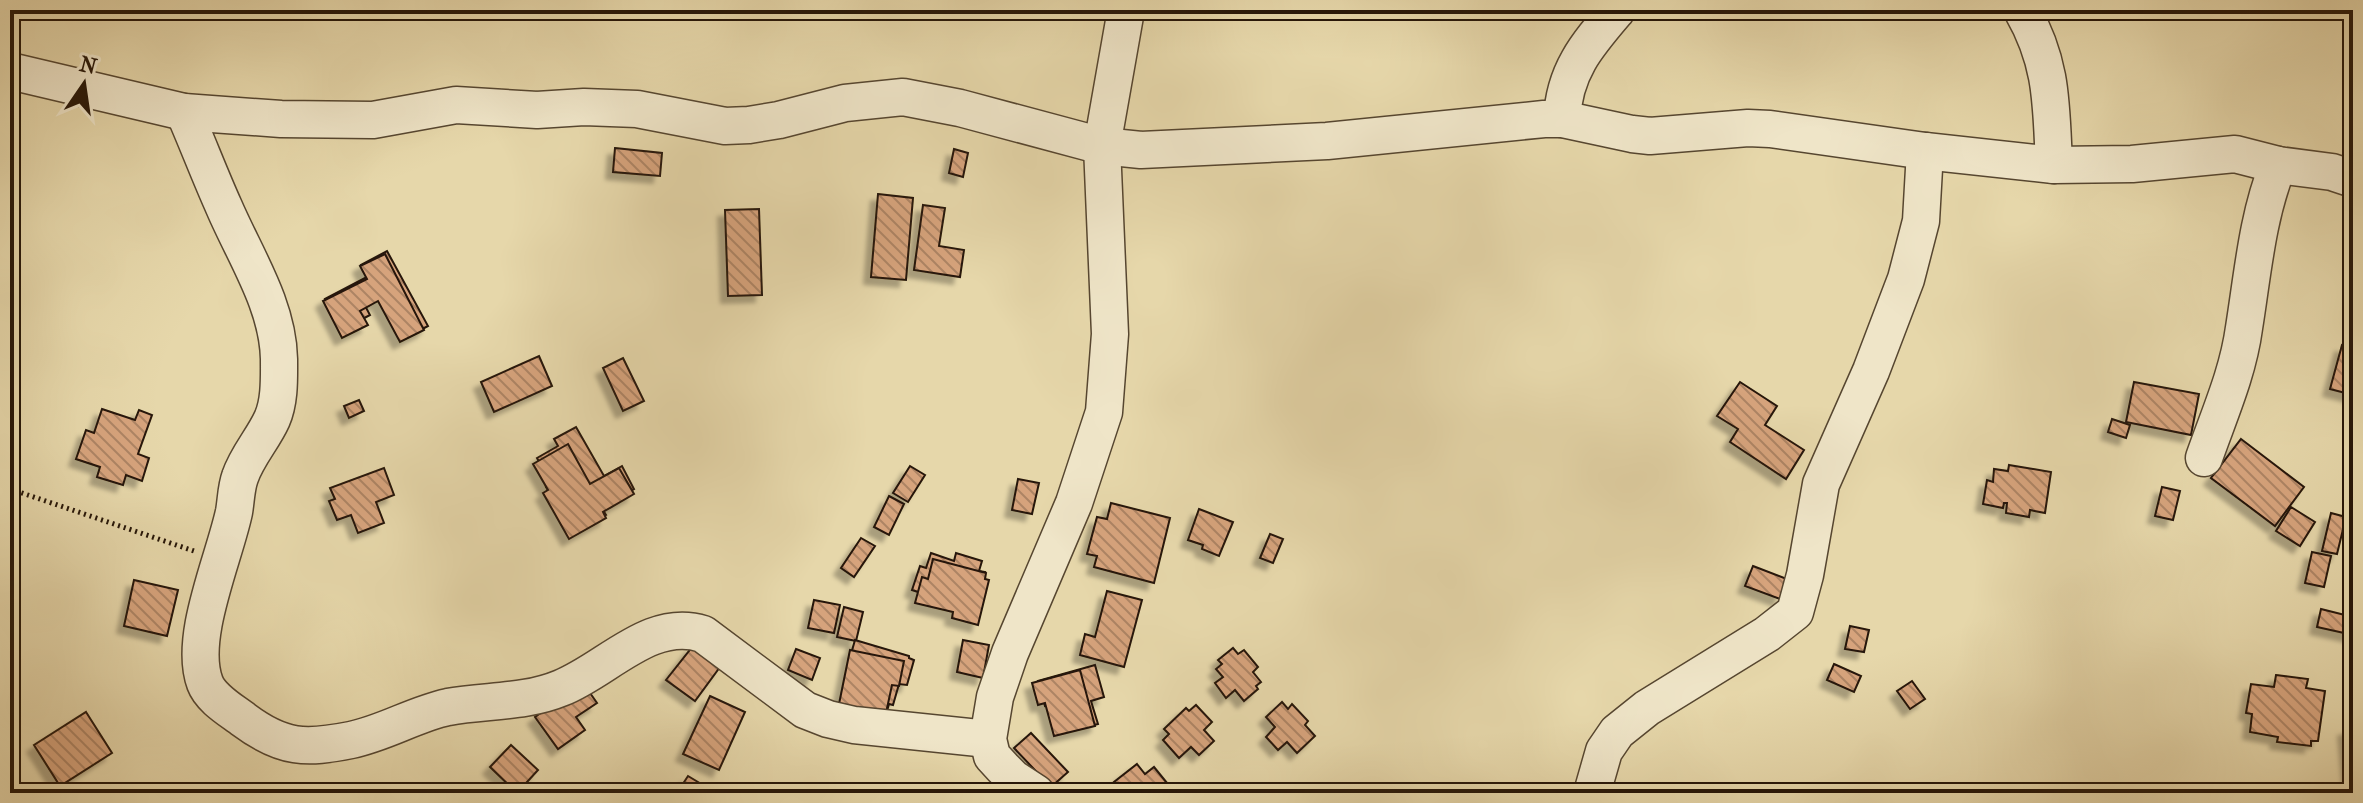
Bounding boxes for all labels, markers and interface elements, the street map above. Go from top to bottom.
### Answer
north arrow [44,44,124,124]
text: N [77,51,100,80]

